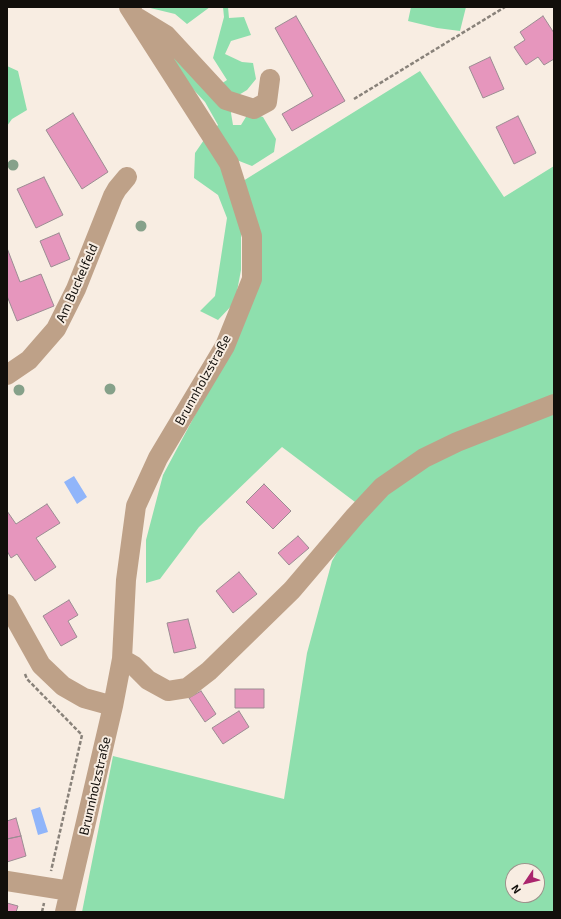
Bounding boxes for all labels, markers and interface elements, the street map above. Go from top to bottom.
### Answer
street label: Am Buckelfeld [53,241,101,325]
street label: Brunnholzstraße [172,332,234,428]
street label: Brunnholzstraße [76,735,114,837]
north arrow [505,863,545,903]
text: N [508,883,523,897]

